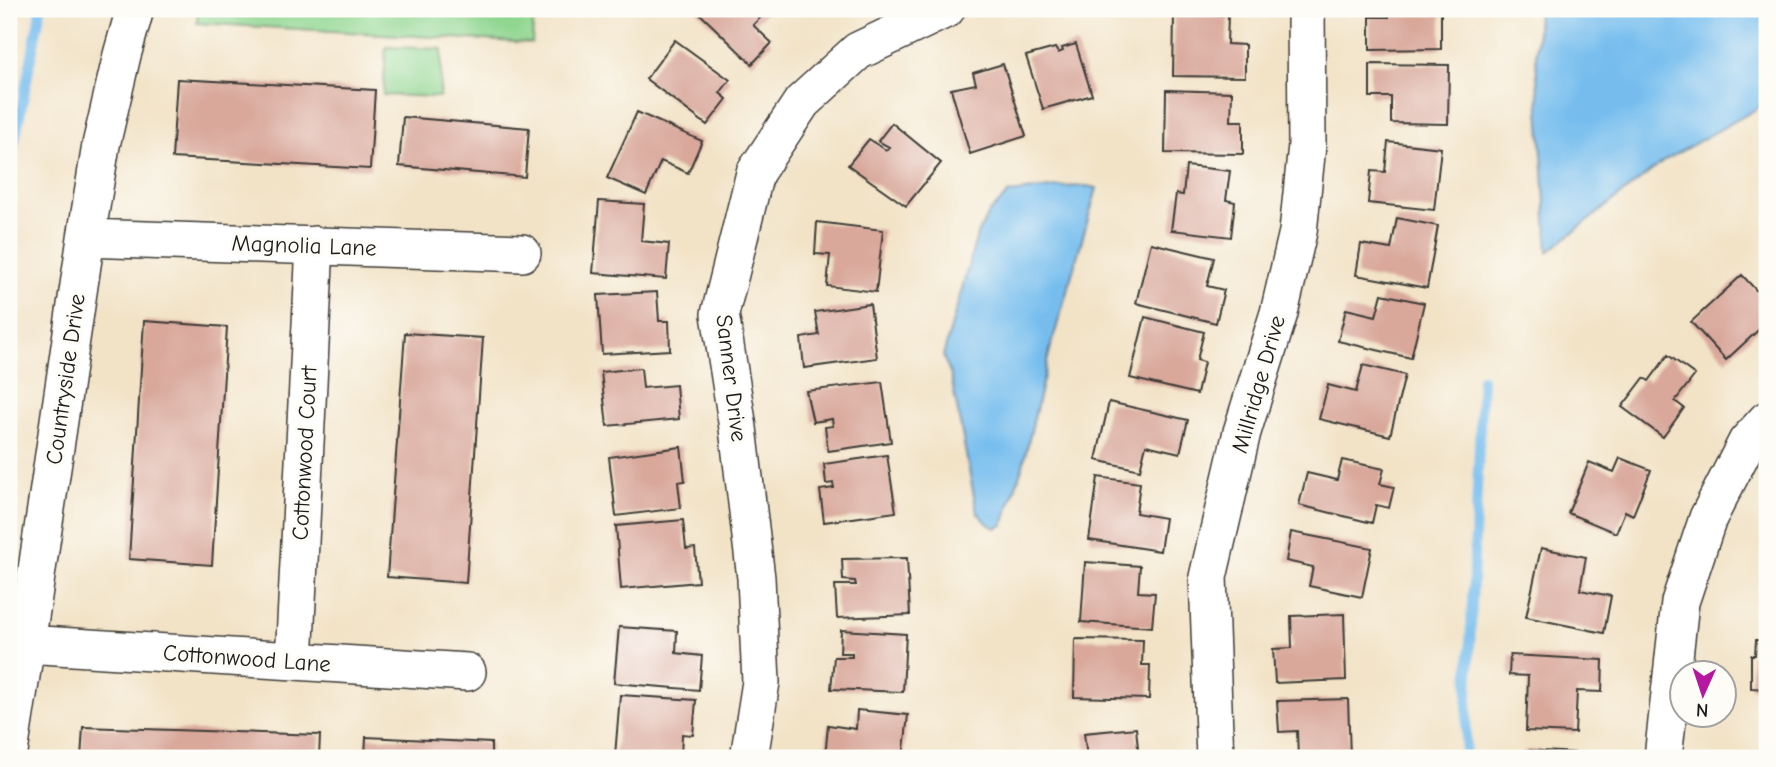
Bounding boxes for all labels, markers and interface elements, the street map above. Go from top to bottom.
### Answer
street label: Magnolia Lane [231,229,377,262]
street label: Countryside Drive [40,292,91,466]
street label: Millridge Drive [1226,312,1291,456]
street label: Sanner Drive [710,313,753,443]
street label: Cottonwood Court [286,364,323,541]
street label: Cottonwood Lane [162,639,332,678]
north arrow [1668,658,1738,728]
text: N [1695,699,1709,721]

